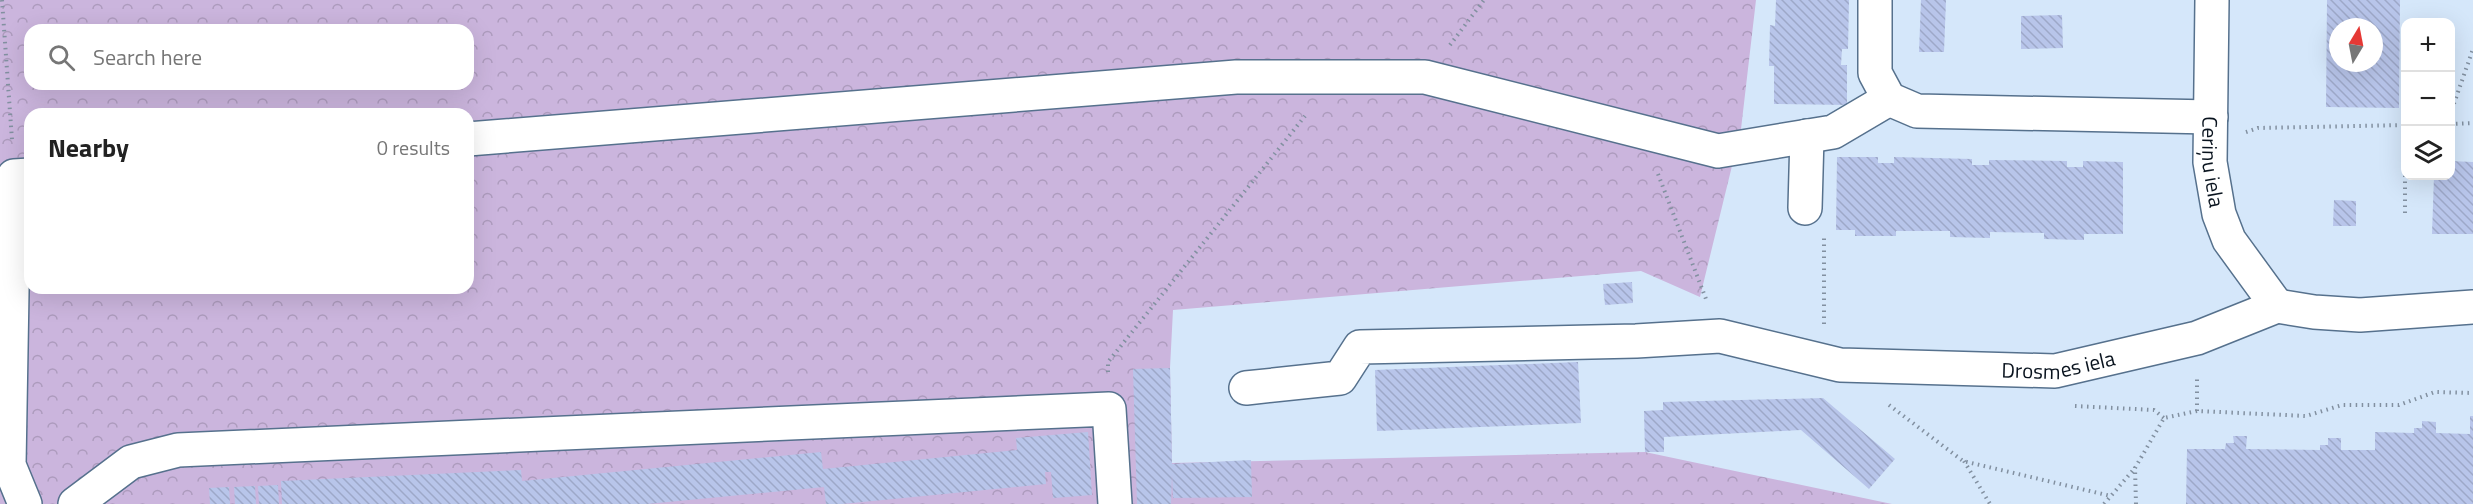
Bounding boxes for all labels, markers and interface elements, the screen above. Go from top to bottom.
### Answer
north arrow [2329,18,2383,72]
map controls [2401,18,2455,180]
button: + [2401,18,2455,72]
search box [24,24,474,90]
text: Search here [93,40,202,74]
icon: search [45,41,78,74]
button: − [2401,72,2455,126]
street label: Ceriņu iela [2194,116,2234,210]
button: layers [2401,126,2455,180]
text: Nearby [48,128,129,167]
text: 0 results [377,132,450,163]
street label: Drosmes iela [2001,341,2119,387]

